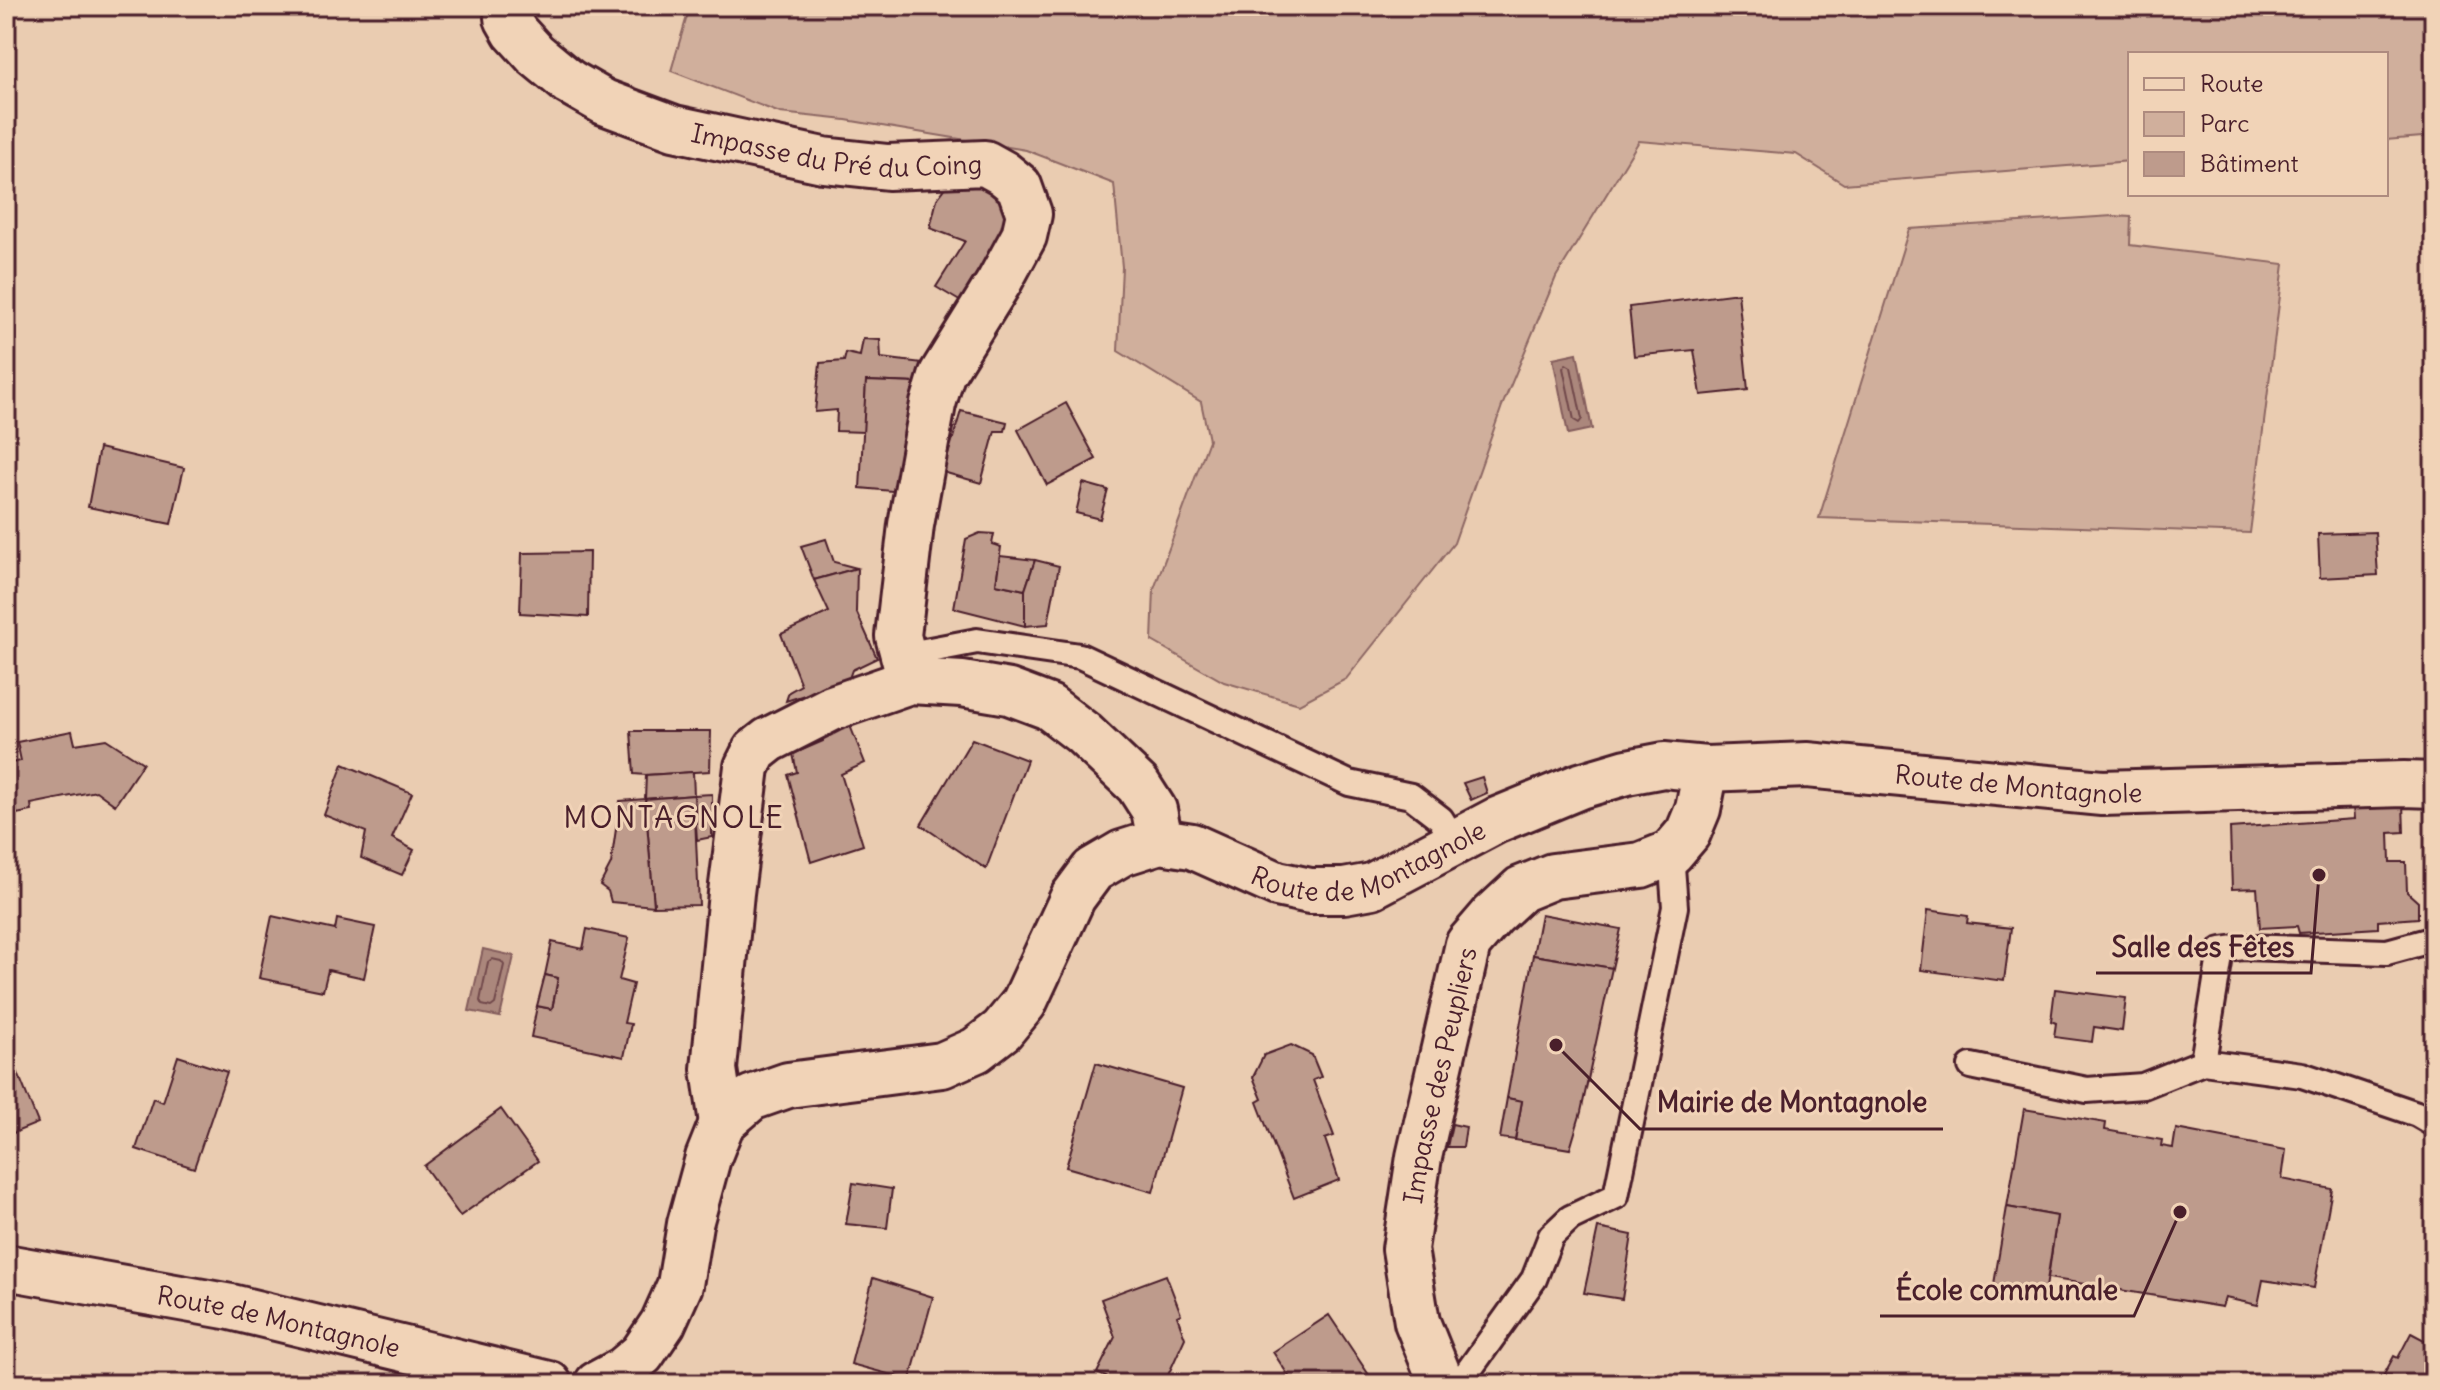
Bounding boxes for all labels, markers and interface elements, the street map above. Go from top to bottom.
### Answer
legend [2128,52,2388,196]
text: Route [2200,68,2263,98]
text: Parc [2200,108,2249,138]
street label: Impasse du Pré du Coing [688,116,983,184]
text: Bâtiment [2200,148,2299,178]
street label: Route de Montagnole [1893,757,2143,810]
district label: MONTAGNOLE [563,798,785,836]
street label: Route de Montagnole [1246,813,1491,908]
callout: Salle des Fêtes [2096,921,2311,973]
text: Salle des Fêtes [2111,929,2295,965]
street label: Impasse des Peupliers [1396,944,1483,1206]
callout: Mairie de Montagnole [1640,1077,1943,1129]
text: Mairie de Montagnole [1657,1084,1927,1120]
callout: École communale [1880,1264,2134,1316]
text: École communale [1896,1271,2118,1308]
street label: Route de Montagnole [155,1278,404,1364]

